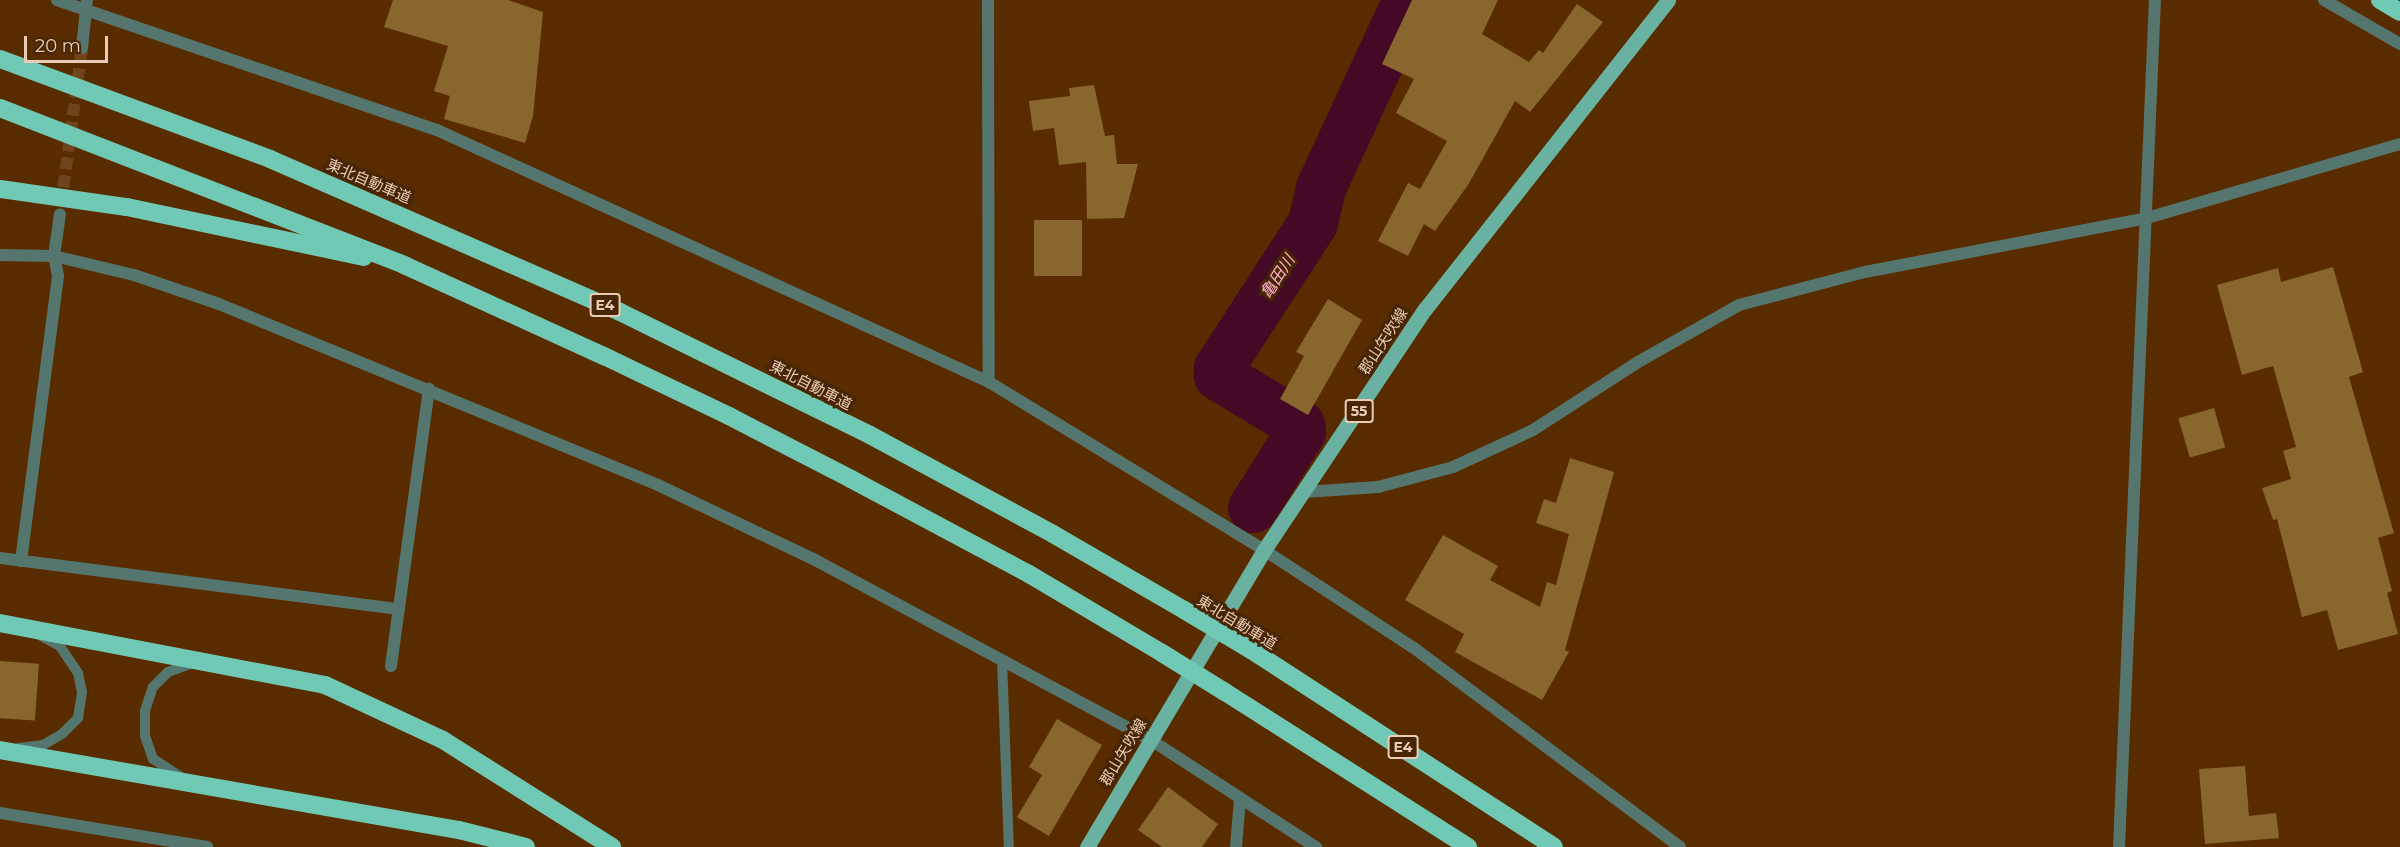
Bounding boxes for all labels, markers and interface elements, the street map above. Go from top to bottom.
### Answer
scale bar [27,24,111,62]
text: 20 m [35,35,81,57]
street label: 東北自動車道 [324,155,414,207]
water label: 亀田川 [1257,252,1299,302]
road number: E4 [588,294,622,316]
street label: 郡山矢吹線 [1355,305,1411,377]
street label: 東北自動車道 [767,357,855,413]
road number: 55 [1344,400,1374,422]
street label: 東北自動車道 [1194,591,1280,653]
street label: 郡山矢吹線 [1096,715,1150,789]
road number: E4 [1386,736,1420,758]

